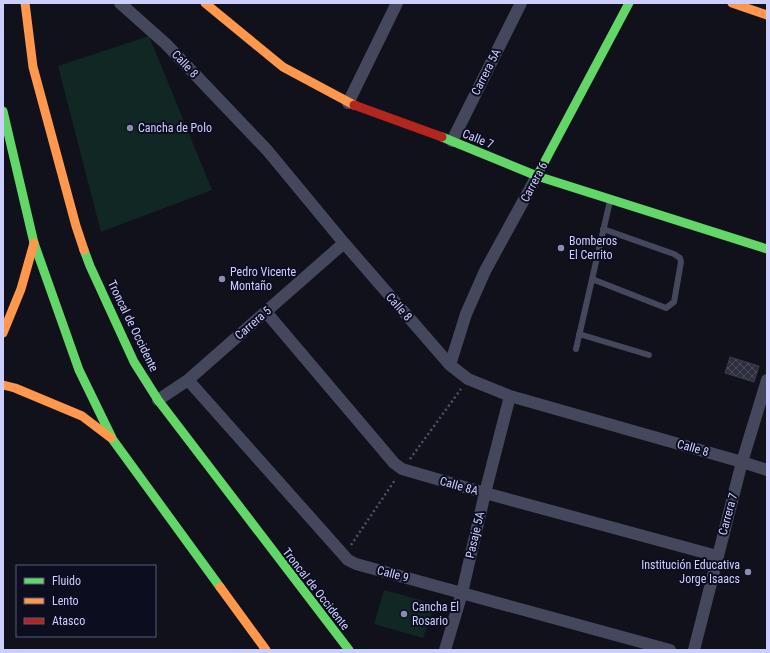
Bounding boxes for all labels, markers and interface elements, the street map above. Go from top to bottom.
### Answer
street label: Carrera 5A [468,46,504,98]
street label: Calle 8 [169,47,201,81]
place label: Cancha de Polo [138,121,212,135]
marker: Cancha de Polo [125,123,135,133]
street label: Calle 7 [460,126,496,152]
street label: Carrera 6 [518,160,550,204]
place label: Bomberos El Cerrito [569,234,617,262]
marker: Bomberos El Cerrito [556,243,566,253]
place label: Pedro Vicente Montaño [230,265,296,293]
marker: Pedro Vicente Montaño [217,274,227,284]
street label: Troncal de Occidente [105,278,161,374]
street label: Calle 8 [383,290,415,324]
street label: Carrera 5 [232,303,274,342]
street label: Calle 8 [676,437,711,459]
street label: Calle 8A [438,474,480,498]
street label: Carrera 7 [716,491,740,537]
street label: Pasaje 5A [463,510,487,560]
street label: Troncal de Occidente [280,545,353,633]
place label: Institución Educativa Jorge Isaacs [641,558,740,586]
street label: Calle 9 [376,563,411,585]
legend [16,565,156,637]
marker: Institución Educativa Jorge Isaacs [743,567,753,577]
text: Fluido [52,574,81,588]
text: Lento [52,594,79,608]
place label: Cancha El Rosario [412,600,459,628]
marker: Cancha El Rosario [399,609,409,619]
text: Atasco [52,614,85,628]

